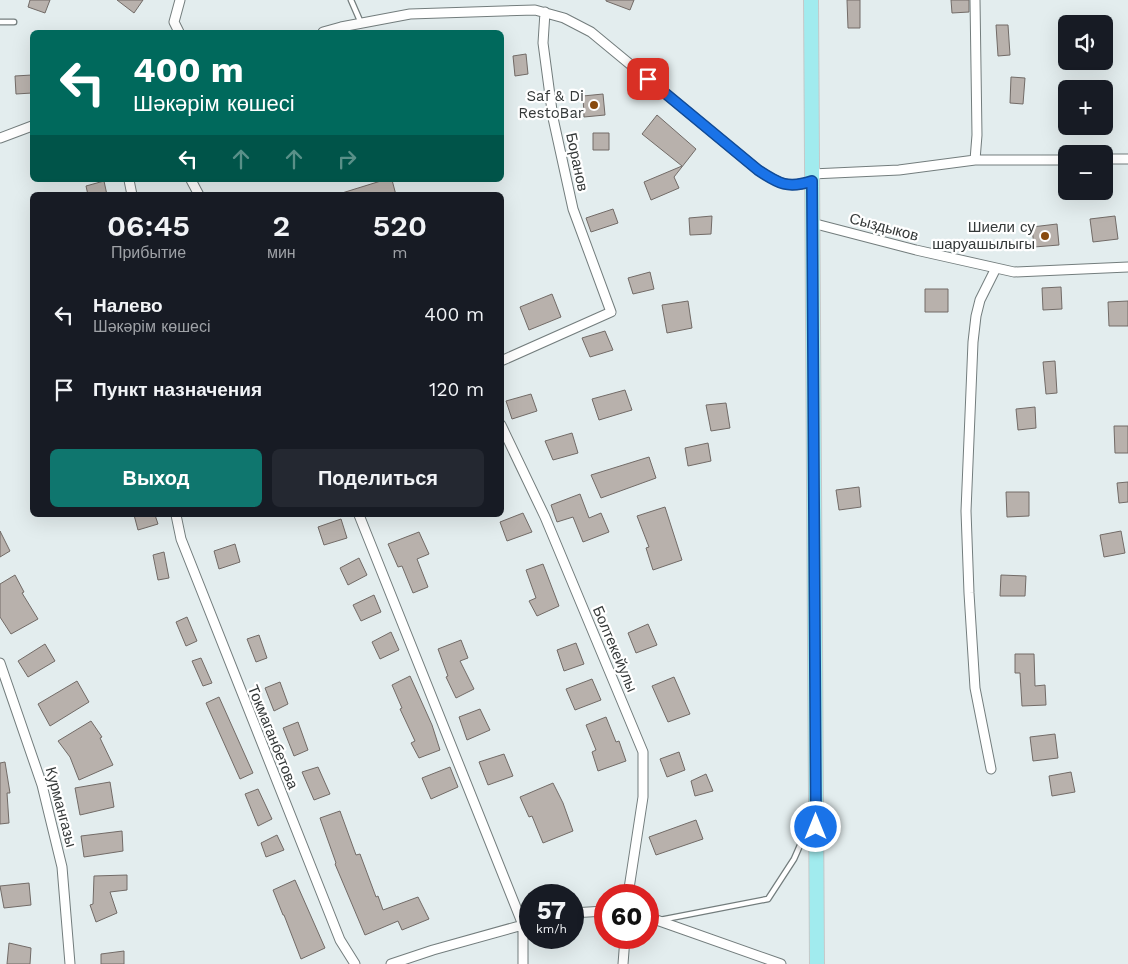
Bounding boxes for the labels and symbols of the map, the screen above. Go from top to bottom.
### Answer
pin [627,58,669,100]
place label: Saf & Di RestoBar [518,87,584,122]
marker: Saf & Di RestoBar [588,99,600,111]
street label: Боранов [562,131,592,193]
street label: Сыздыков [848,209,921,245]
place label: Шиели су шаруашылыгы [932,218,1035,253]
marker: Шиели су шаруашылыгы [1039,230,1051,242]
street label: Болтекейулы [589,603,641,695]
street label: Токмаганбетова [244,682,302,792]
street label: Курмангазы [42,765,80,849]
position arrow [789,800,841,852]
speed limit sign: 60 [594,884,659,949]

